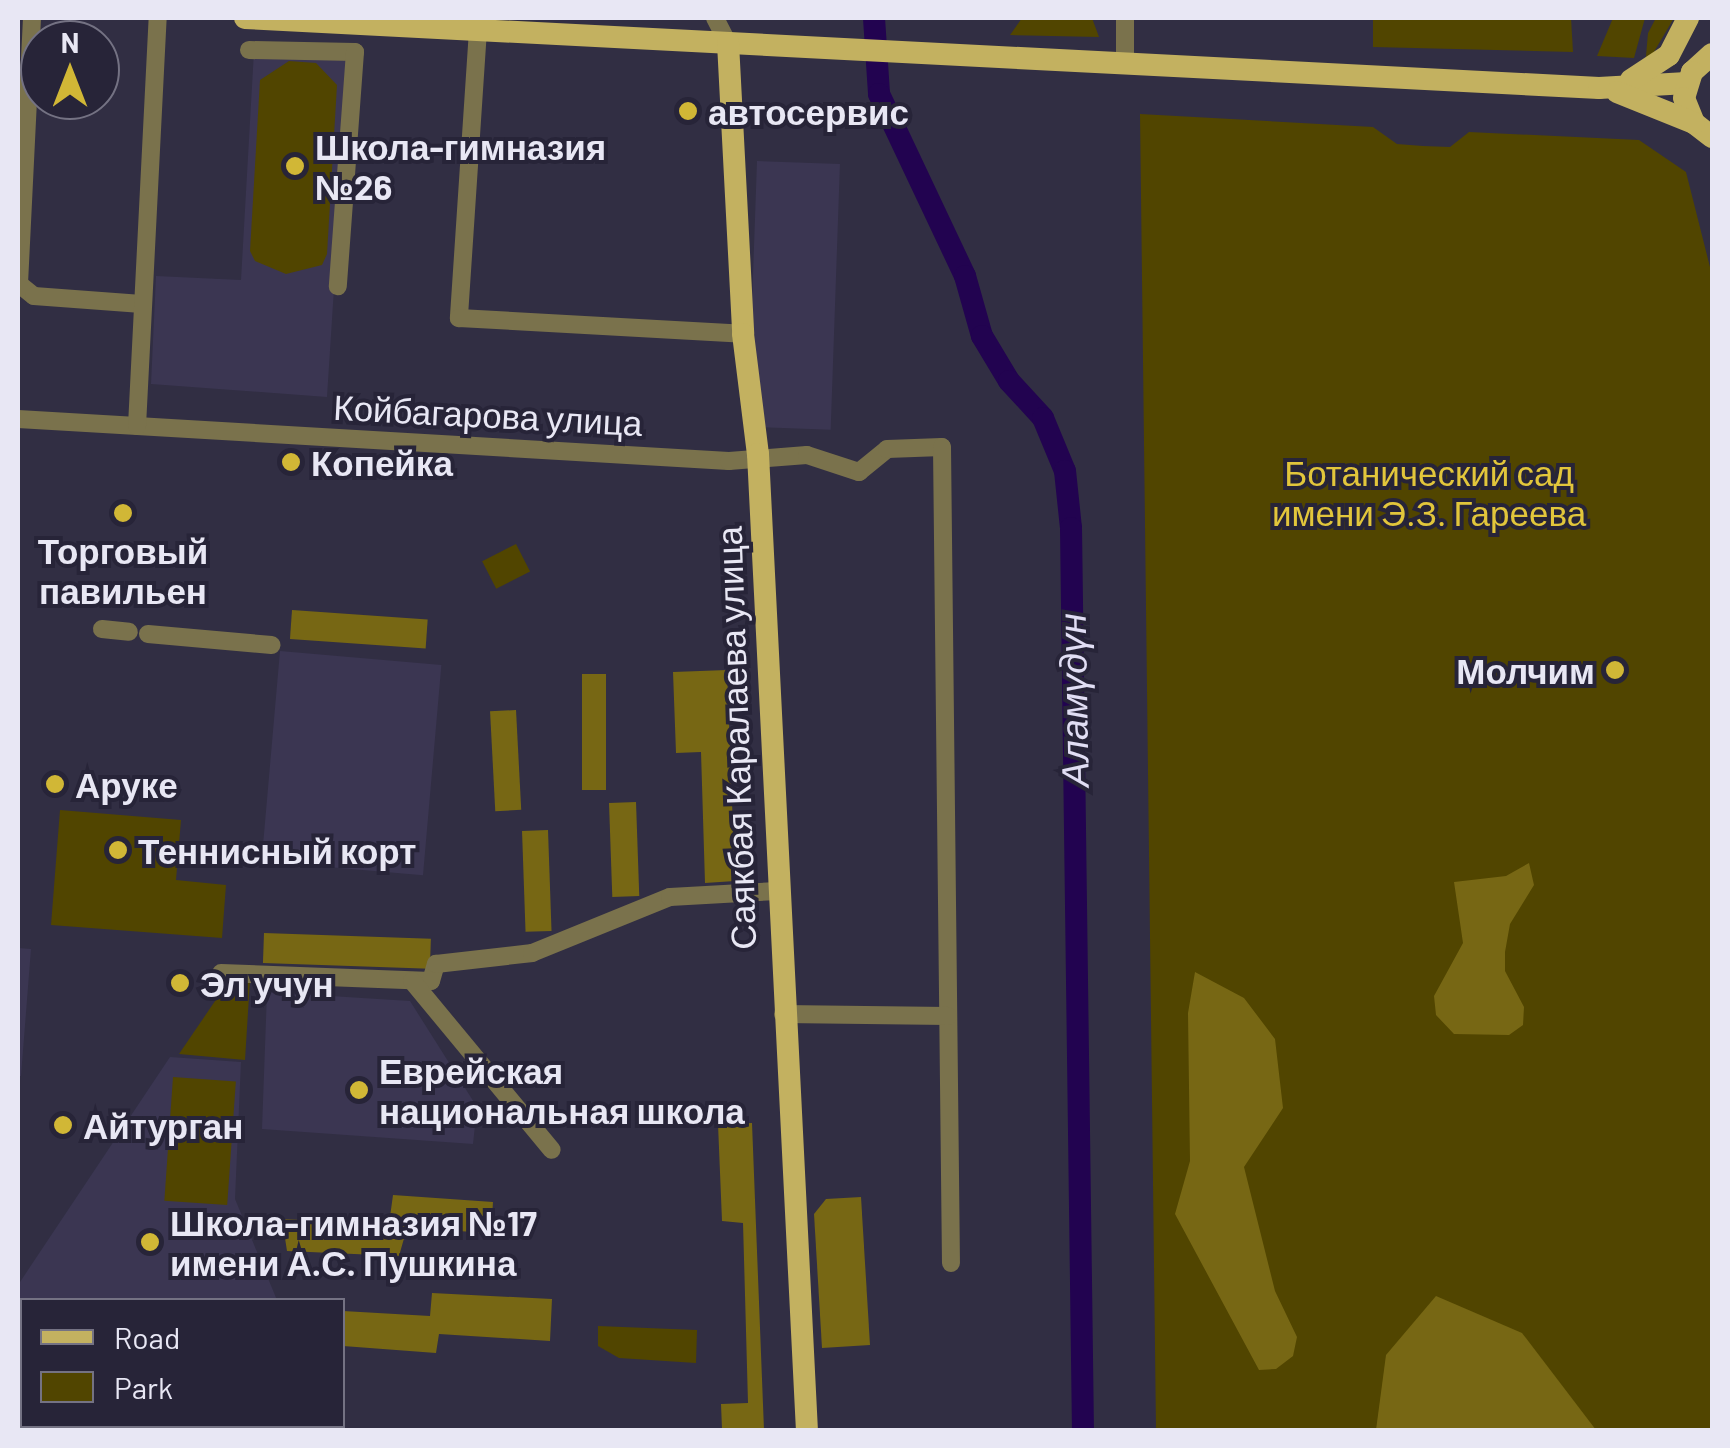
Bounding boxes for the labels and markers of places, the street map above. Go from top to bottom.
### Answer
place label: автосервис [708,90,909,132]
marker: автосервис [677,100,699,122]
place label: Школа-гимназия №26 [315,125,606,207]
marker: Школа-гимназия №26 [284,155,306,177]
place label: Копейка [311,441,453,483]
marker: Копейка [280,451,302,473]
marker: Торговый павильен [112,502,134,524]
place label: Торговый павильен [38,529,208,611]
place label: Молчим [1456,649,1595,691]
marker: Молчим [1604,659,1626,681]
place label: Аруке [75,763,178,805]
marker: Аруке [44,773,66,795]
place label: Теннисный корт [138,829,416,871]
marker: Теннисный корт [107,839,129,861]
place label: Эл учун [200,962,334,1004]
marker: Эл учун [169,972,191,994]
place label: Еврейская национальная школа [379,1049,745,1131]
marker: Еврейская национальная школа [348,1079,370,1101]
place label: Айтурган [83,1104,243,1146]
marker: Айтурган [52,1114,74,1136]
place label: Школа-гимназия №17 имени А.С. Пушкина [170,1201,537,1283]
marker: Школа-гимназия №17 имени А.С. Пушкина [139,1231,161,1253]

